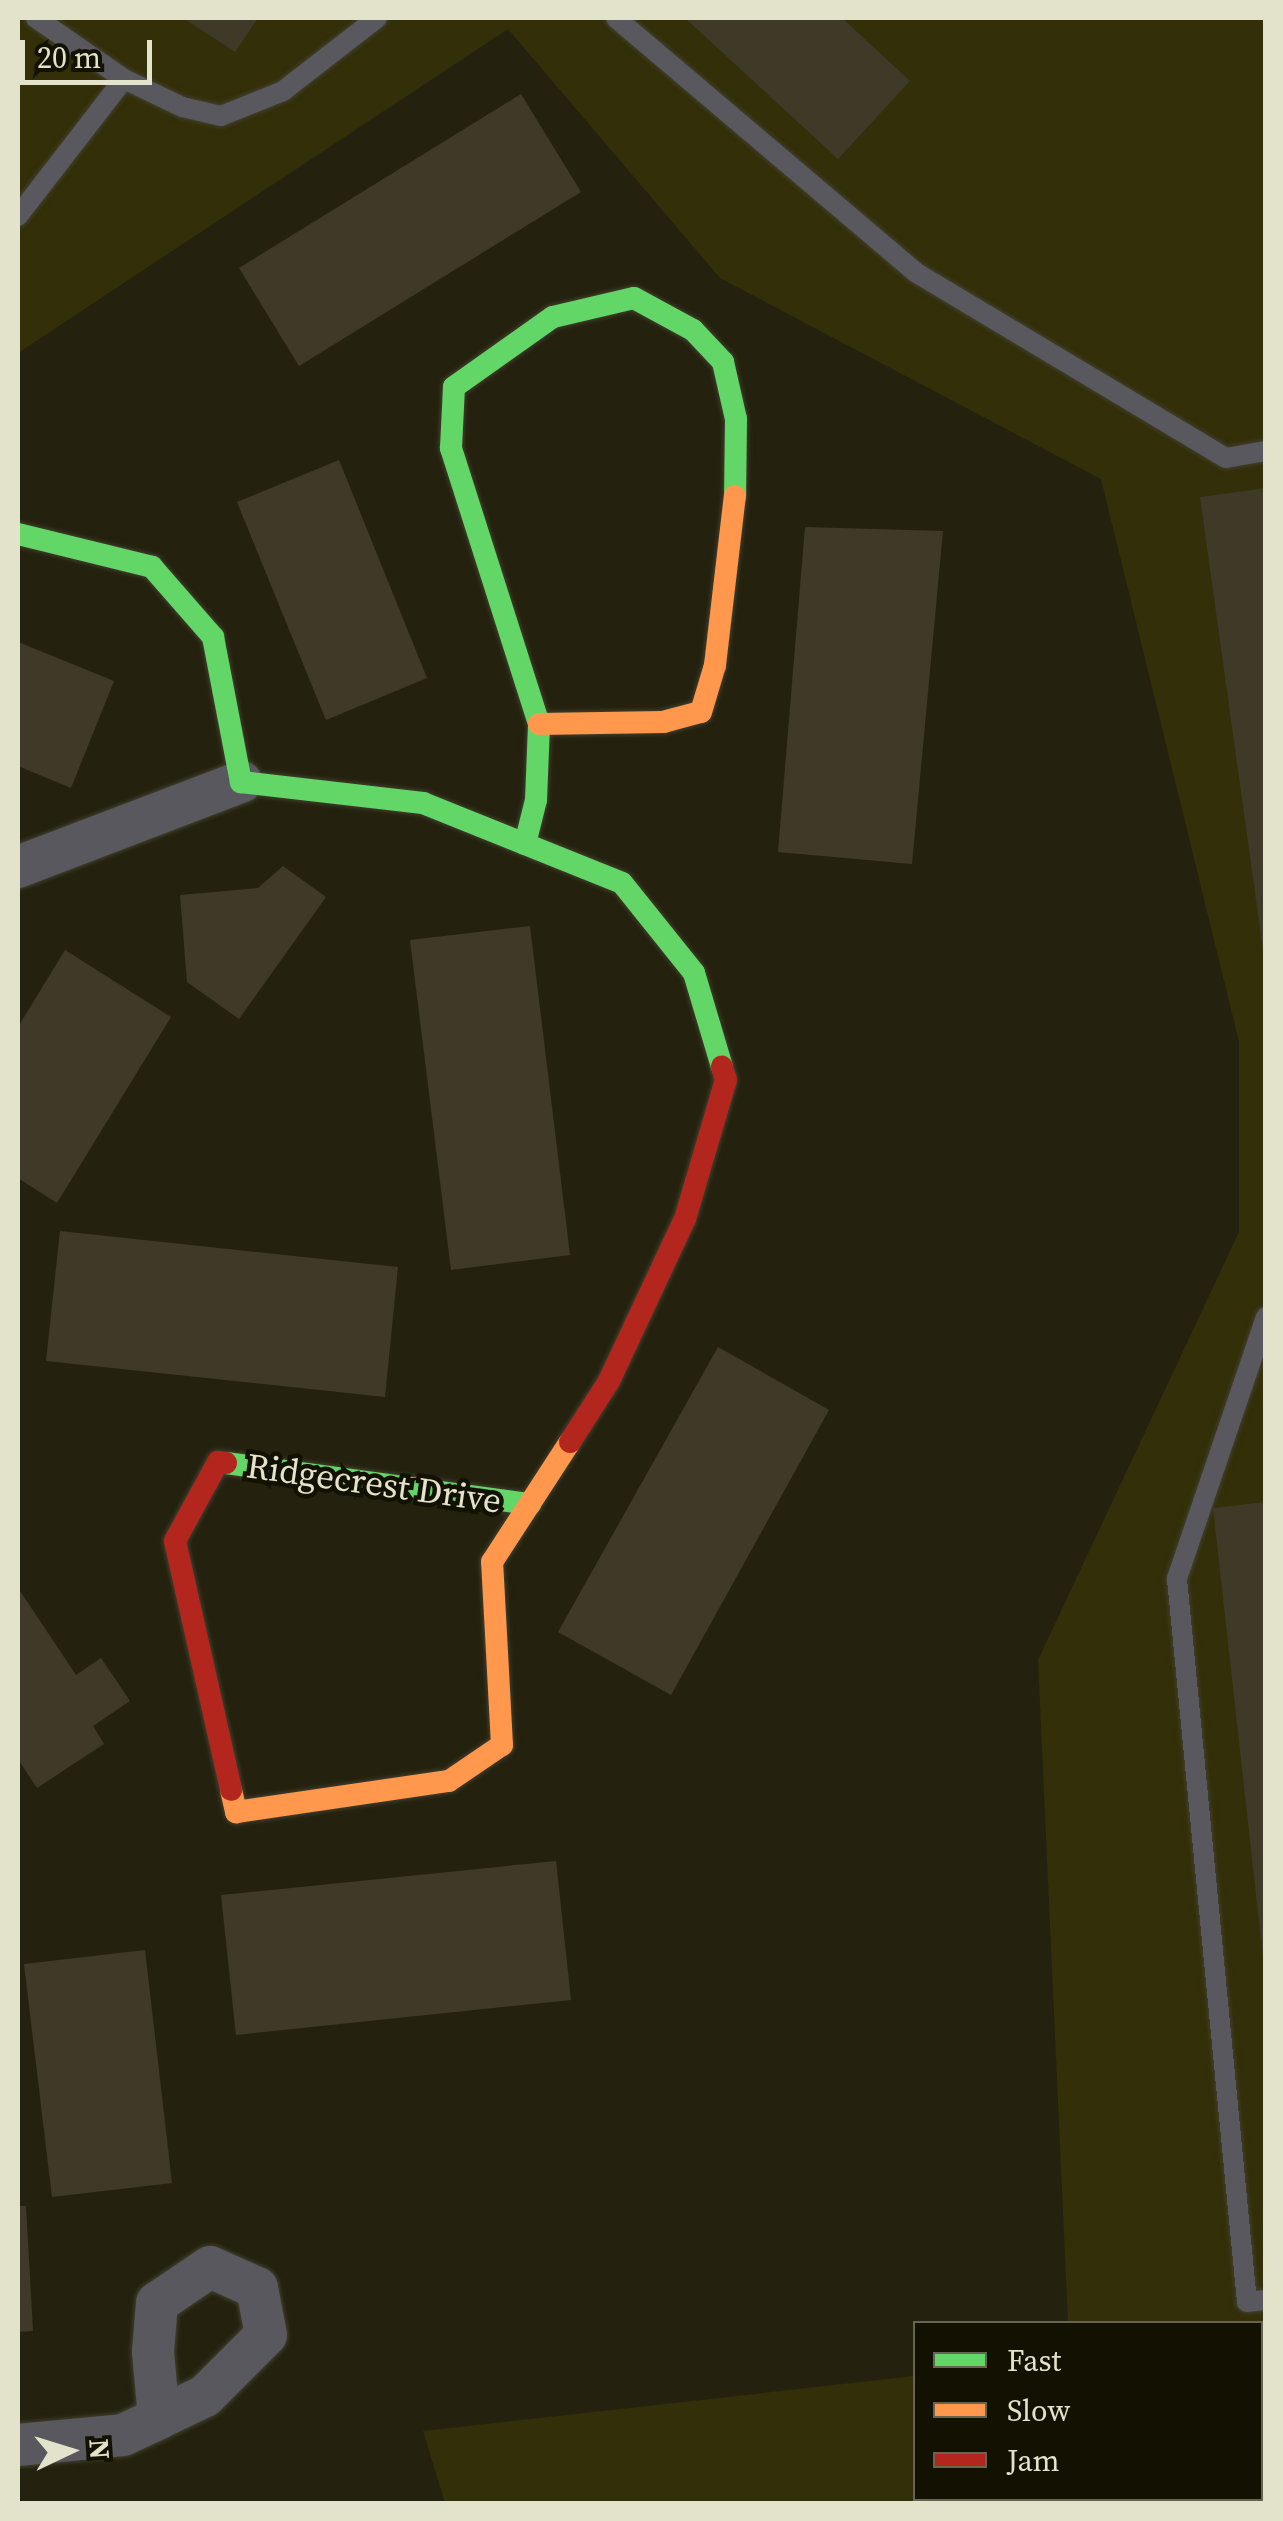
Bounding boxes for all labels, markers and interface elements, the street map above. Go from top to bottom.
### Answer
scale bar [25,20,158,82]
text: 20 m [37,37,101,78]
street label: Ridgecrest Drive [244,1444,504,1522]
legend [913,2321,1263,2501]
text: Fast [1007,2340,1061,2381]
text: Slow [1007,2390,1070,2431]
north arrow [20,2401,120,2501]
text: N [80,2437,120,2460]
text: Jam [1007,2440,1060,2481]

